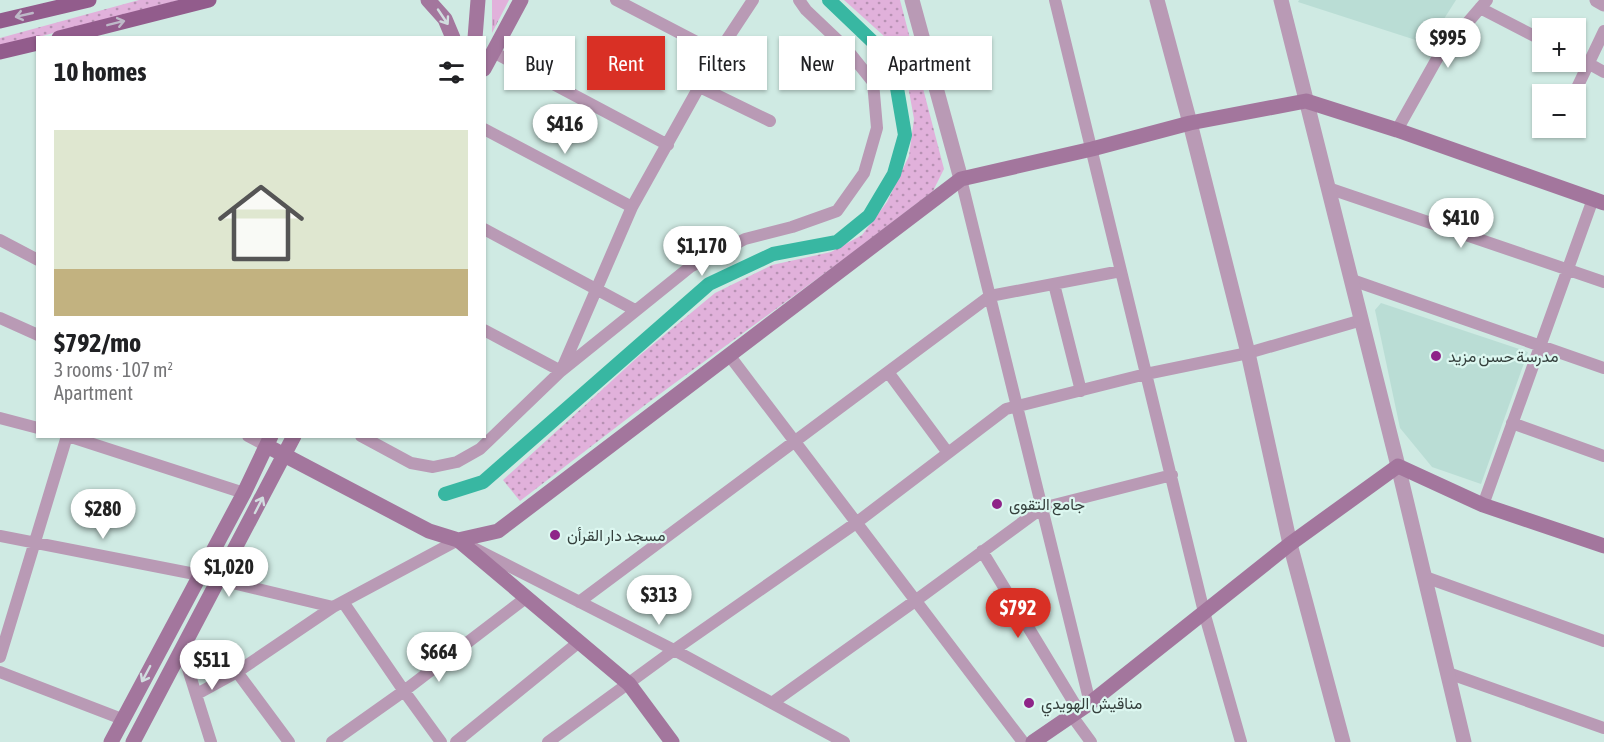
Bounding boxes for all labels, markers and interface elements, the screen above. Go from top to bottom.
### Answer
one-way arrow [436,9,449,26]
one-way arrow [15,10,34,22]
one-way arrow [106,17,125,29]
pin: $995 [1412,18,1484,69]
map controls [1532,18,1586,138]
button: + [1532,18,1586,72]
text: $995 [1430,26,1466,49]
chip: Buy [504,36,575,90]
chip: Rent [587,36,665,90]
chip: Filters [677,36,767,90]
chip: New [779,36,855,90]
chip: Apartment [867,36,992,90]
icon: filters [435,56,468,89]
text: 10 homes [54,57,147,87]
button: − [1532,84,1586,138]
pin: $416 [529,104,601,155]
text: $416 [547,112,583,135]
icon: home [207,169,315,277]
pin: $410 [1425,198,1497,249]
text: $410 [1443,206,1479,229]
pin: $1,170 [653,226,751,277]
text: $1,170 [677,234,727,257]
text: $792/mo [54,328,141,358]
place label: مدرسة حسن مزيد [1448,347,1559,367]
marker: مدرسة حسن مزيد [1429,349,1443,363]
text: 3 rooms · 107 m² [54,358,173,381]
text: Apartment [54,381,133,404]
pin: $280 [67,489,139,540]
place label: جامع التقوى [1009,495,1085,516]
one-way arrow [253,496,265,514]
text: $280 [85,497,121,520]
marker: جامع التقوى [990,497,1004,511]
place label: مسجد دار القرأن [567,526,666,546]
marker: مسجد دار القرأن [548,528,562,542]
pin: $1,020 [180,547,278,598]
text: $1,020 [204,555,254,578]
pin: $313 [623,575,695,626]
text: $313 [641,583,677,606]
pin: $792 [982,588,1054,639]
text: $792 [1000,596,1036,619]
pin: $664 [403,632,475,683]
pin: $511 [176,640,248,691]
text: $664 [421,640,457,663]
text: $511 [194,648,230,671]
one-way arrow [140,665,152,682]
place label: مناقيش الهويدي [1041,694,1142,717]
marker: مناقيش الهويدي [1022,696,1036,710]

